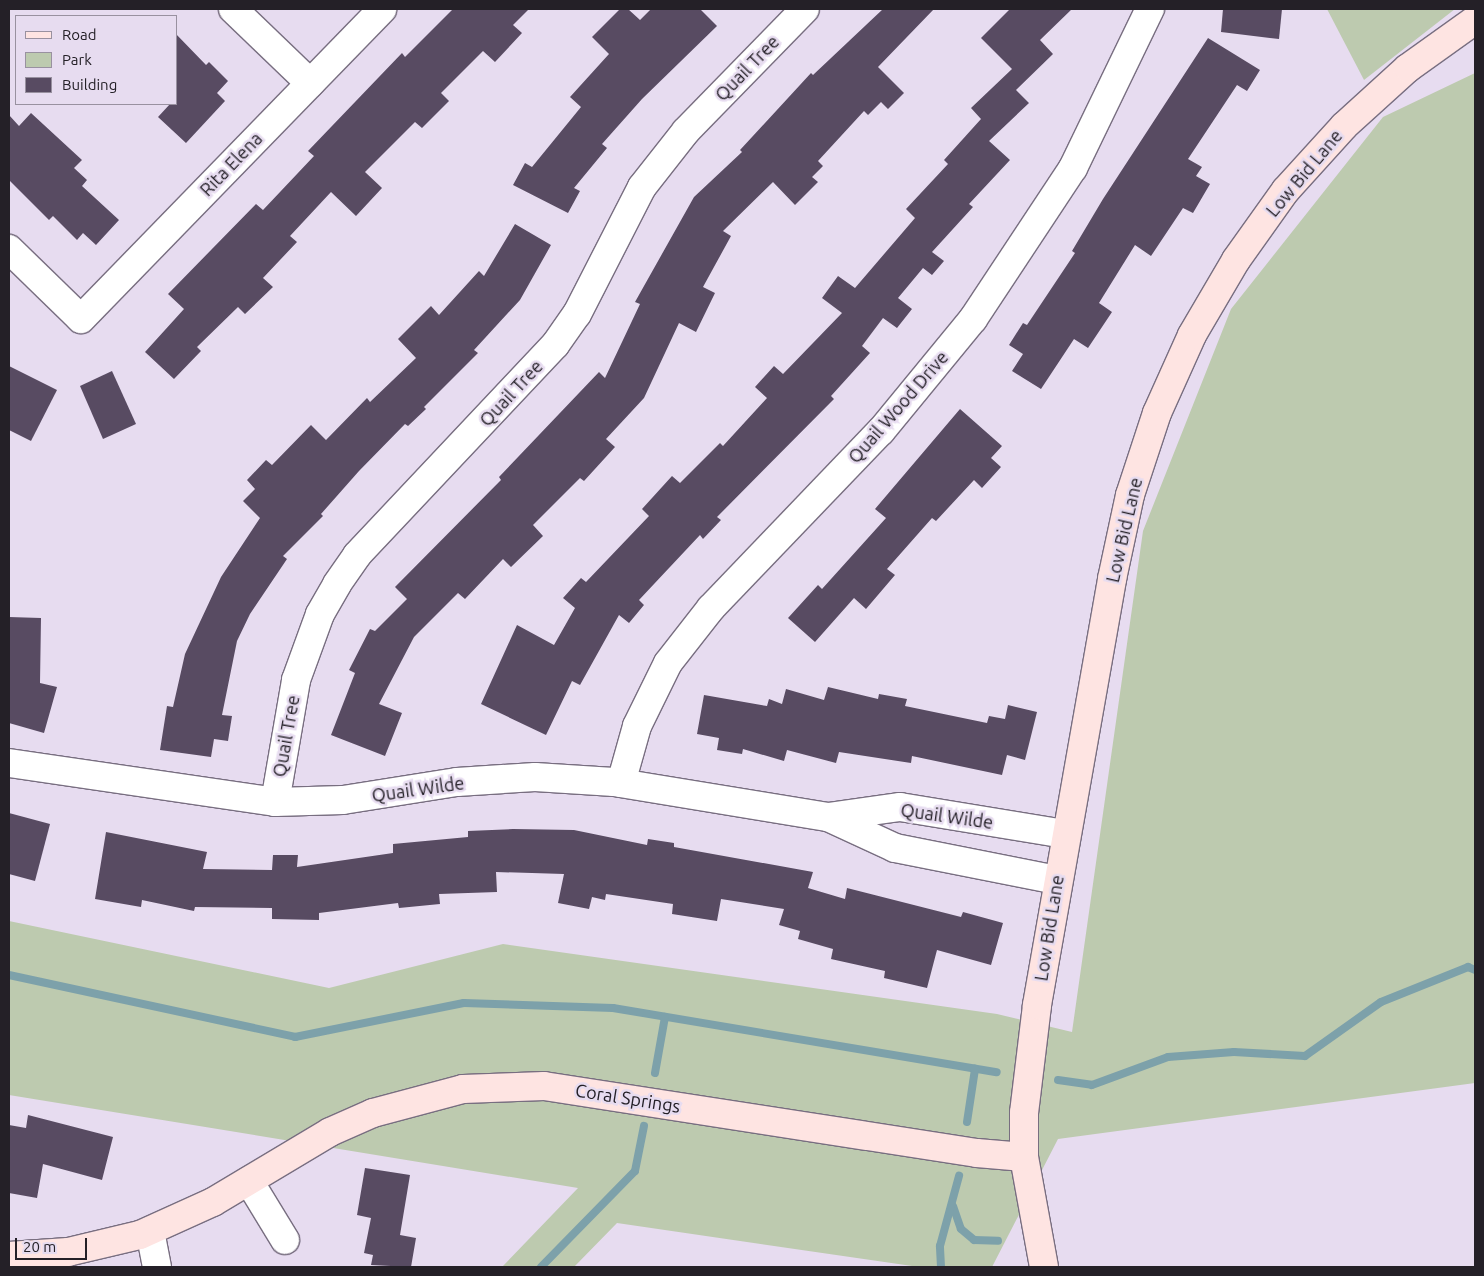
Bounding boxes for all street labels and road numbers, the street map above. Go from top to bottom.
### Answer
street label: Quail Tree [710,31,784,105]
street label: Low Bid Lane [1261,125,1347,221]
street label: Rita Elena [195,128,267,200]
street label: Quail Wood Drive [843,347,953,467]
street label: Quail Tree [475,355,547,431]
street label: Low Bid Lane [1101,476,1147,584]
street label: Quail Tree [268,693,304,779]
street label: Quail Wilde [370,772,466,806]
street label: Quail Wilde [899,799,995,833]
street label: Low Bid Lane [1030,874,1068,982]
street label: Coral Springs [574,1079,682,1117]

